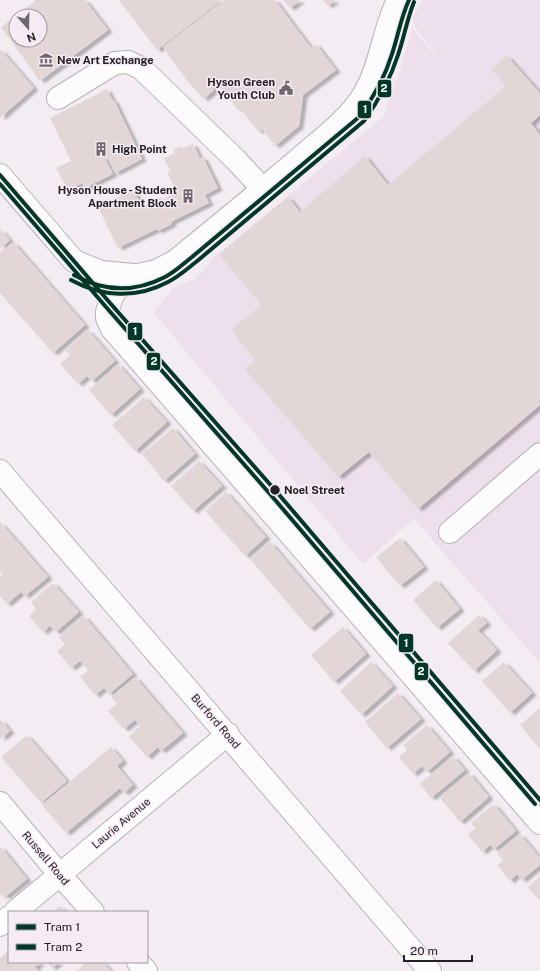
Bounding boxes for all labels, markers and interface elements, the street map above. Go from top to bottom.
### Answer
north arrow [8,8,48,48]
text: N [25,30,38,45]
museum icon: New Art Exchange [38,52,54,68]
place label: New Art Exchange [57,54,154,66]
place label: Hyson Green Youth Club [207,76,275,101]
line badge: 2 [377,79,392,98]
public building icon: Hyson Green Youth Club [278,80,294,96]
text: 2 [381,82,388,94]
line badge: 1 [357,100,372,119]
text: 1 [363,103,367,115]
building icon: High Point [93,141,109,157]
place label: High Point [112,143,167,155]
place label: Hyson House - Student Apartment Block [58,184,178,209]
building icon: Hyson House - Student Apartment Block [180,188,196,204]
line badge: 1 [127,322,143,341]
text: 1 [133,325,137,337]
line badge: 2 [146,352,161,371]
text: 2 [151,355,158,367]
marker: Noel Street [268,483,282,497]
place label: Noel Street [284,484,345,496]
line badge: 1 [398,633,414,653]
text: 1 [404,637,408,649]
line badge: 2 [414,662,429,681]
text: 2 [418,665,425,677]
street label: Burford Road [189,691,243,751]
street label: Laurie Avenue [89,795,153,851]
street label: Russell Road [20,829,72,887]
legend [8,911,148,963]
text: Tram 1 [44,920,80,934]
scale bar [404,937,472,963]
text: Tram 2 [44,940,82,954]
text: 20 m [410,944,438,958]

